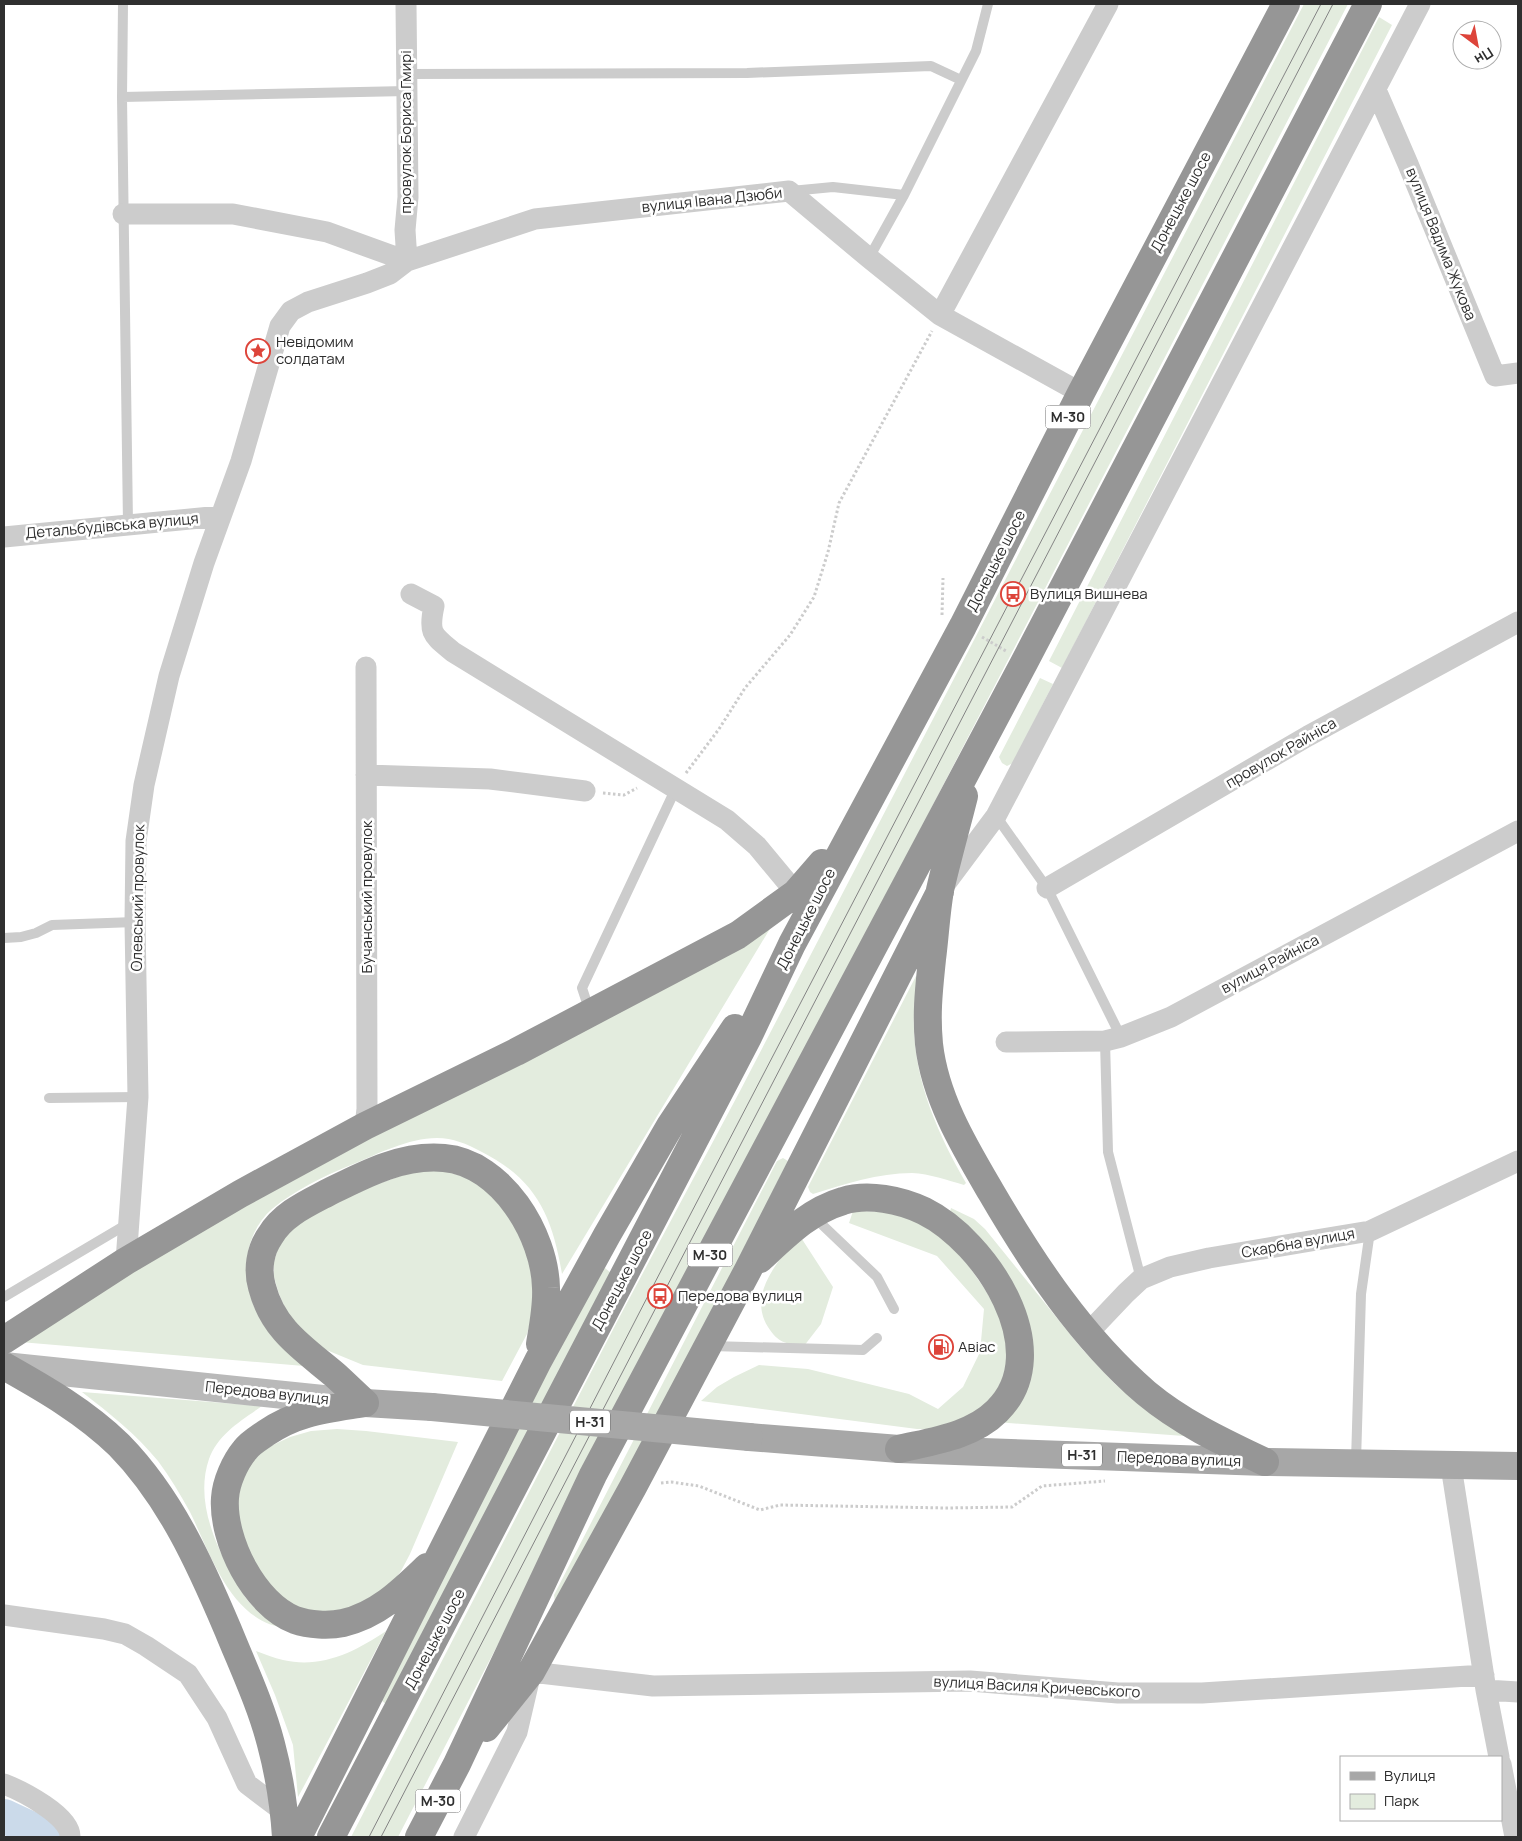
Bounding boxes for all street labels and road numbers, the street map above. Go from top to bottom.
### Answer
street label: провулок Бориса Гмирі [395,50,416,214]
street label: Донецьке шосе [1145,148,1216,256]
street label: вулиця Вадима Жукова [1401,164,1482,323]
street label: вулиця Івана Дзюби [641,182,783,217]
road number: М-30 [1046,406,1090,428]
street label: Донецьке шосе [961,506,1030,615]
street label: Детальбудівська вулиця [24,507,200,544]
street label: провулок Райніса [1221,712,1340,793]
street label: Бучанський провулок [356,820,377,974]
street label: Олевський провулок [126,824,149,972]
street label: Донецьке шосе [771,864,840,973]
street label: вулиця Райніса [1217,929,1322,998]
street label: Скарбна вулиця [1240,1222,1356,1263]
street label: Донецьке шосе [586,1226,657,1334]
road number: М-30 [688,1244,732,1266]
street label: Передова вулиця [204,1376,330,1409]
road number: Н-31 [570,1410,610,1434]
road number: Н-31 [1062,1444,1102,1466]
street label: Передова вулиця [1117,1446,1242,1471]
street label: Донецьке шосе [399,1585,470,1693]
street label: вулиця Василя Кричевського [933,1671,1141,1702]
road number: М-30 [416,1790,460,1812]

